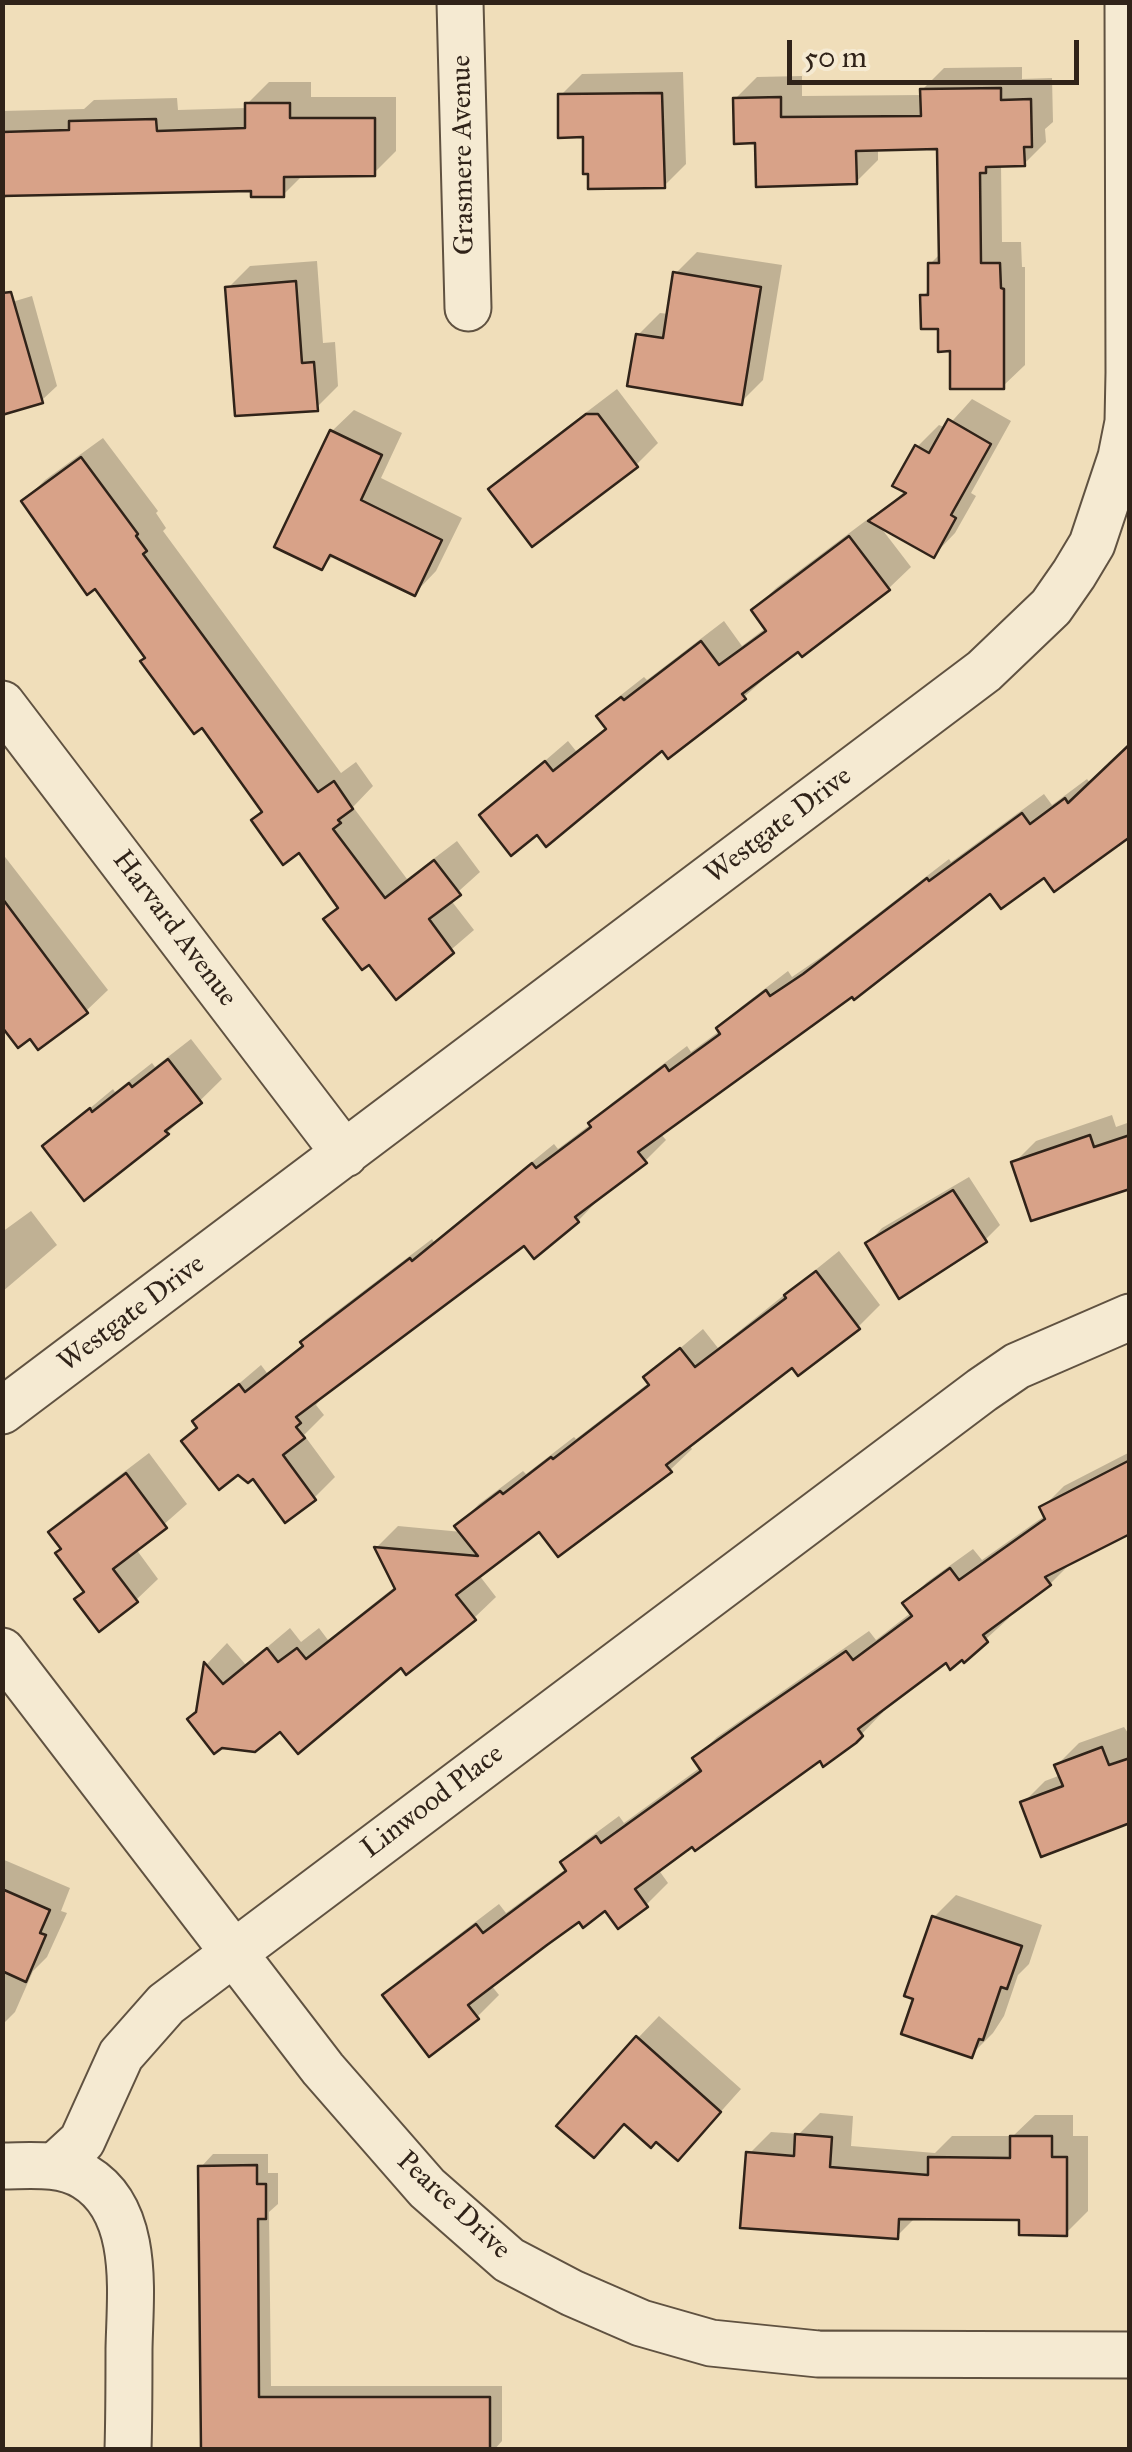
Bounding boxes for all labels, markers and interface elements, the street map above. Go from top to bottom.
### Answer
scale bar [792,20,1084,82]
text: 50 m [804,39,867,75]
street label: Grasmere Avenue [445,55,483,255]
street label: Westgate Drive [699,760,859,892]
street label: Harvard Avenue [104,844,244,1014]
street label: Westgate Drive [52,1248,212,1380]
street label: Linwood Place [355,1738,511,1866]
street label: Pearce Drive [389,2145,517,2267]

